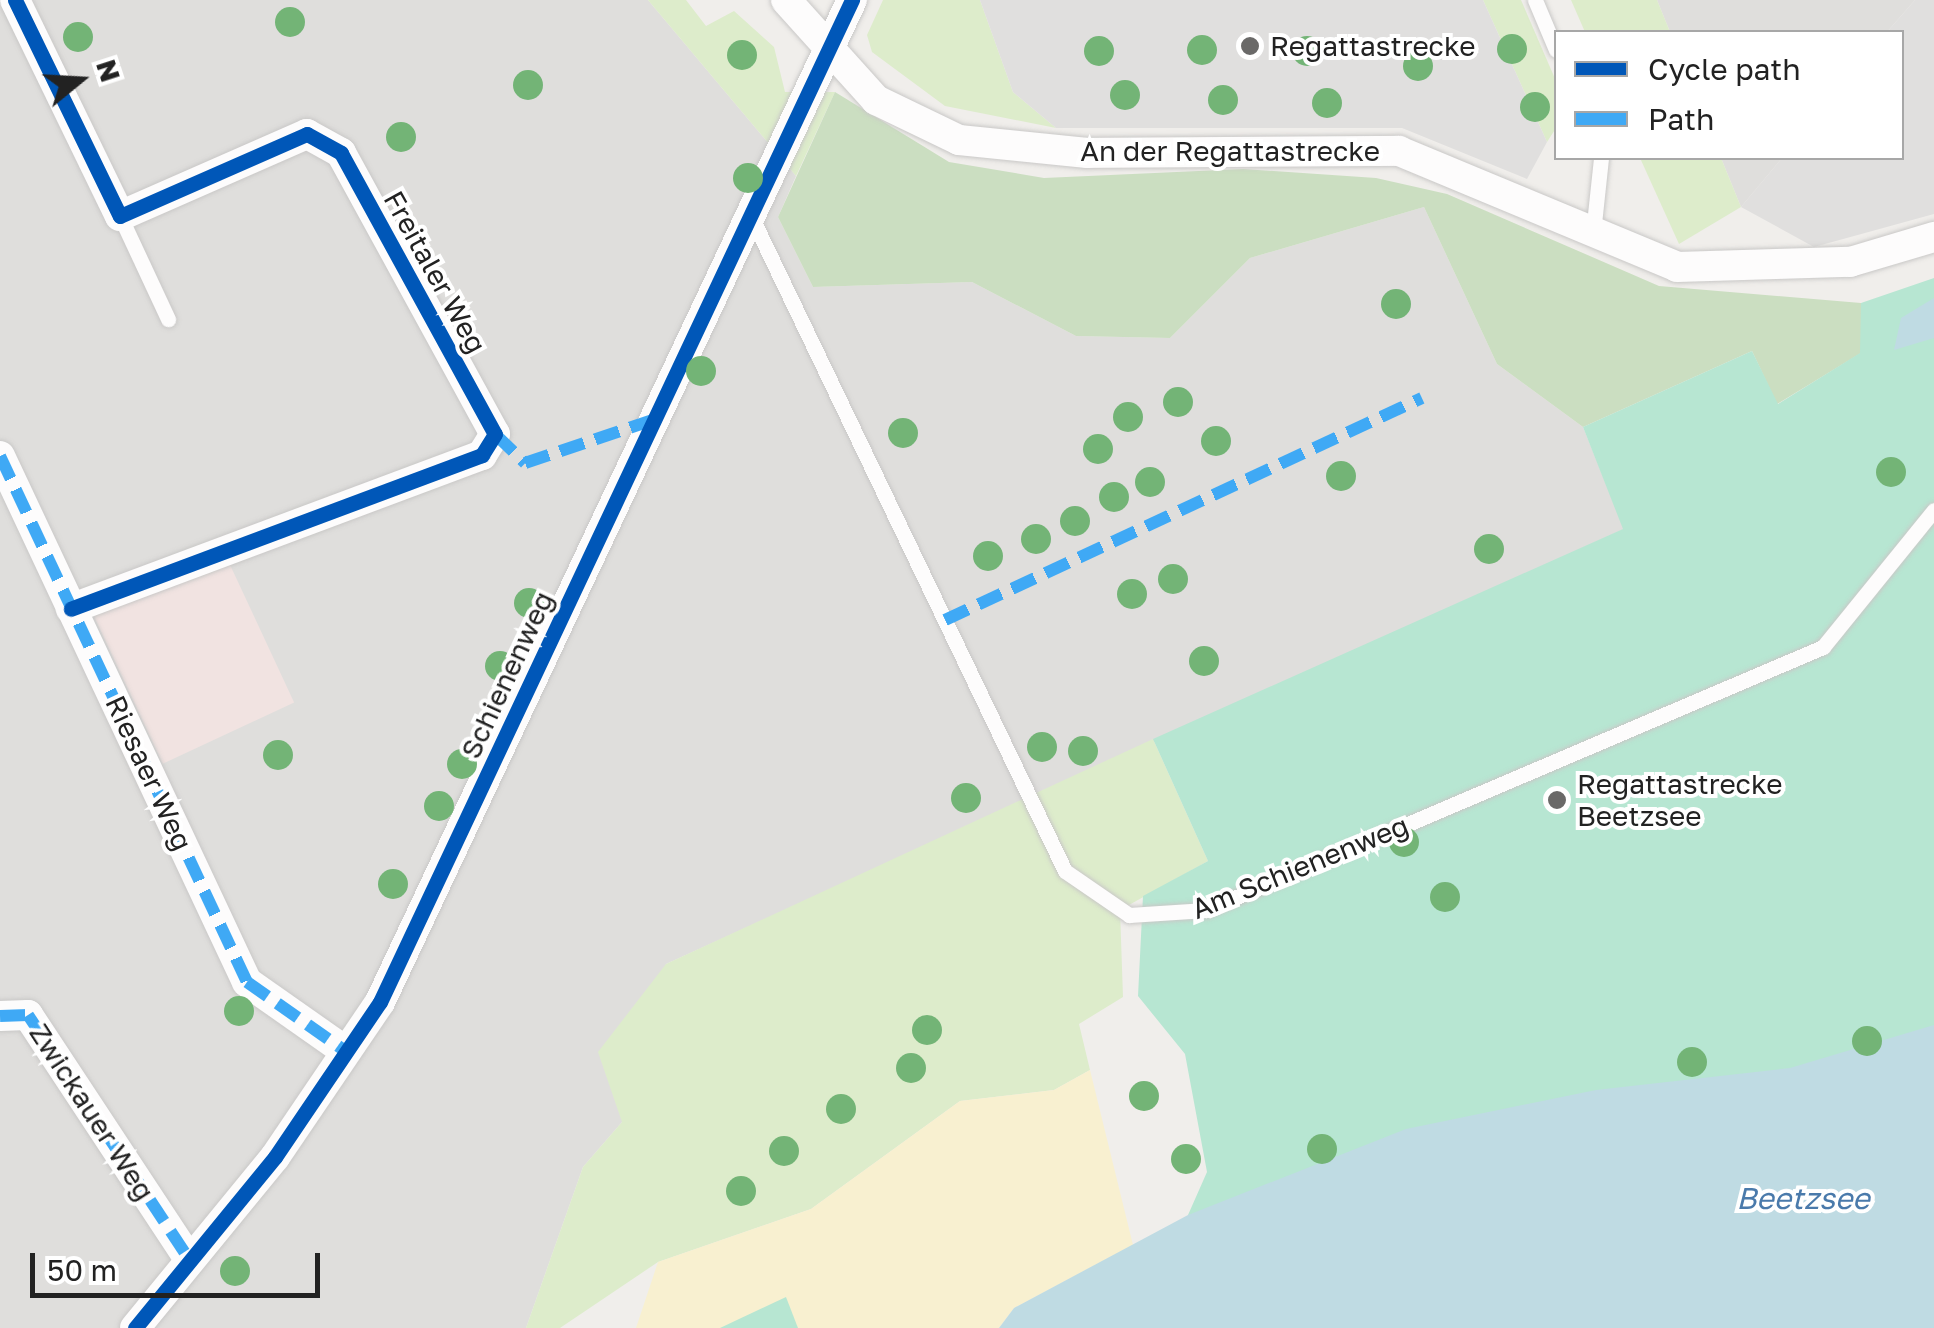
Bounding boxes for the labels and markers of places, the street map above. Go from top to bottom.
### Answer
place label: Regattastrecke [1270,29,1475,63]
marker: Regattastrecke [1239,35,1261,57]
place label: Regattastrecke Beetzsee [1577,767,1782,833]
marker: Regattastrecke Beetzsee [1546,789,1568,811]

